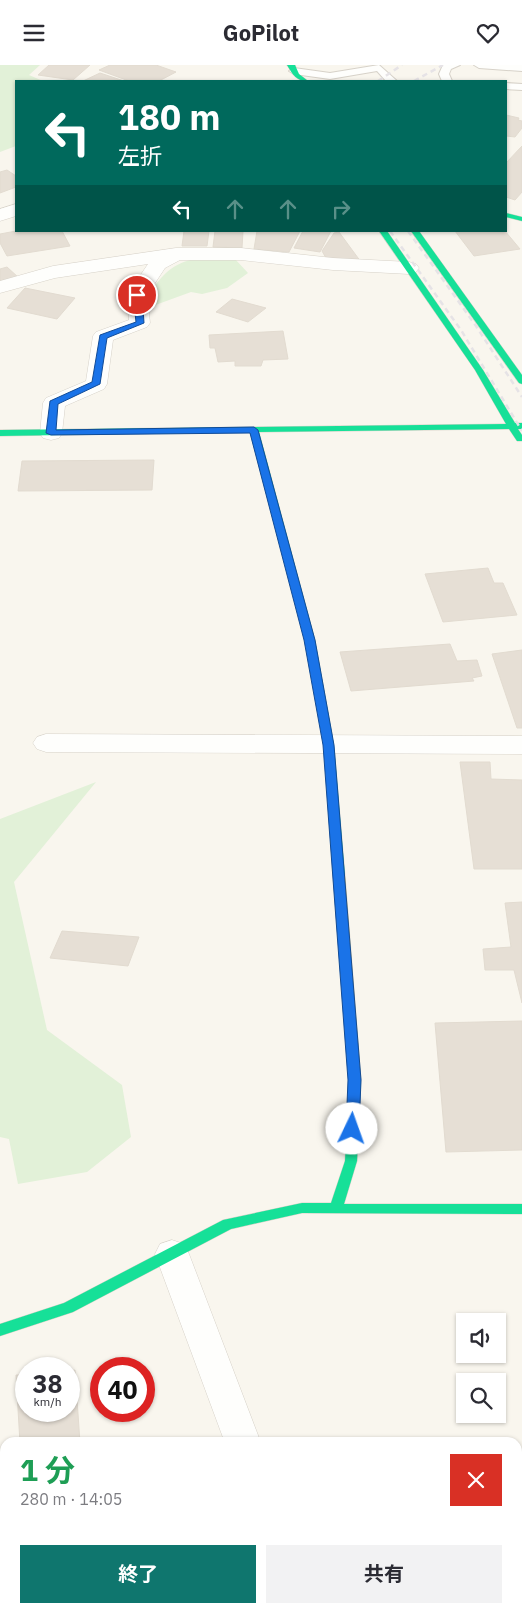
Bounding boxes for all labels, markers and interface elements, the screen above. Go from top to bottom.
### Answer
text: GoPilot [223,18,299,47]
icon: menu [20,19,48,47]
icon: heart [474,19,502,47]
text: 180 m [118,94,221,140]
icon: left [35,100,100,165]
text: 左折 [118,141,162,170]
icon: left [168,195,196,223]
icon: ahead [221,195,249,223]
icon: ahead [274,195,302,223]
icon: right [327,195,355,223]
pin [116,274,158,316]
icon: arrive [123,281,151,309]
position arrow [325,1102,377,1154]
map controls [456,1313,506,1423]
button: sound [456,1313,506,1363]
speed limit sign: 40 [90,1357,155,1422]
text: 38 [32,1367,63,1400]
button: search [456,1373,506,1423]
text: km/h [33,1394,62,1409]
text: 1 分 [20,1450,75,1489]
button: close [450,1454,502,1506]
text: 280 m · 14:05 [20,1489,122,1509]
button: 終了 [20,1545,256,1603]
button: 共有 [266,1545,502,1603]

